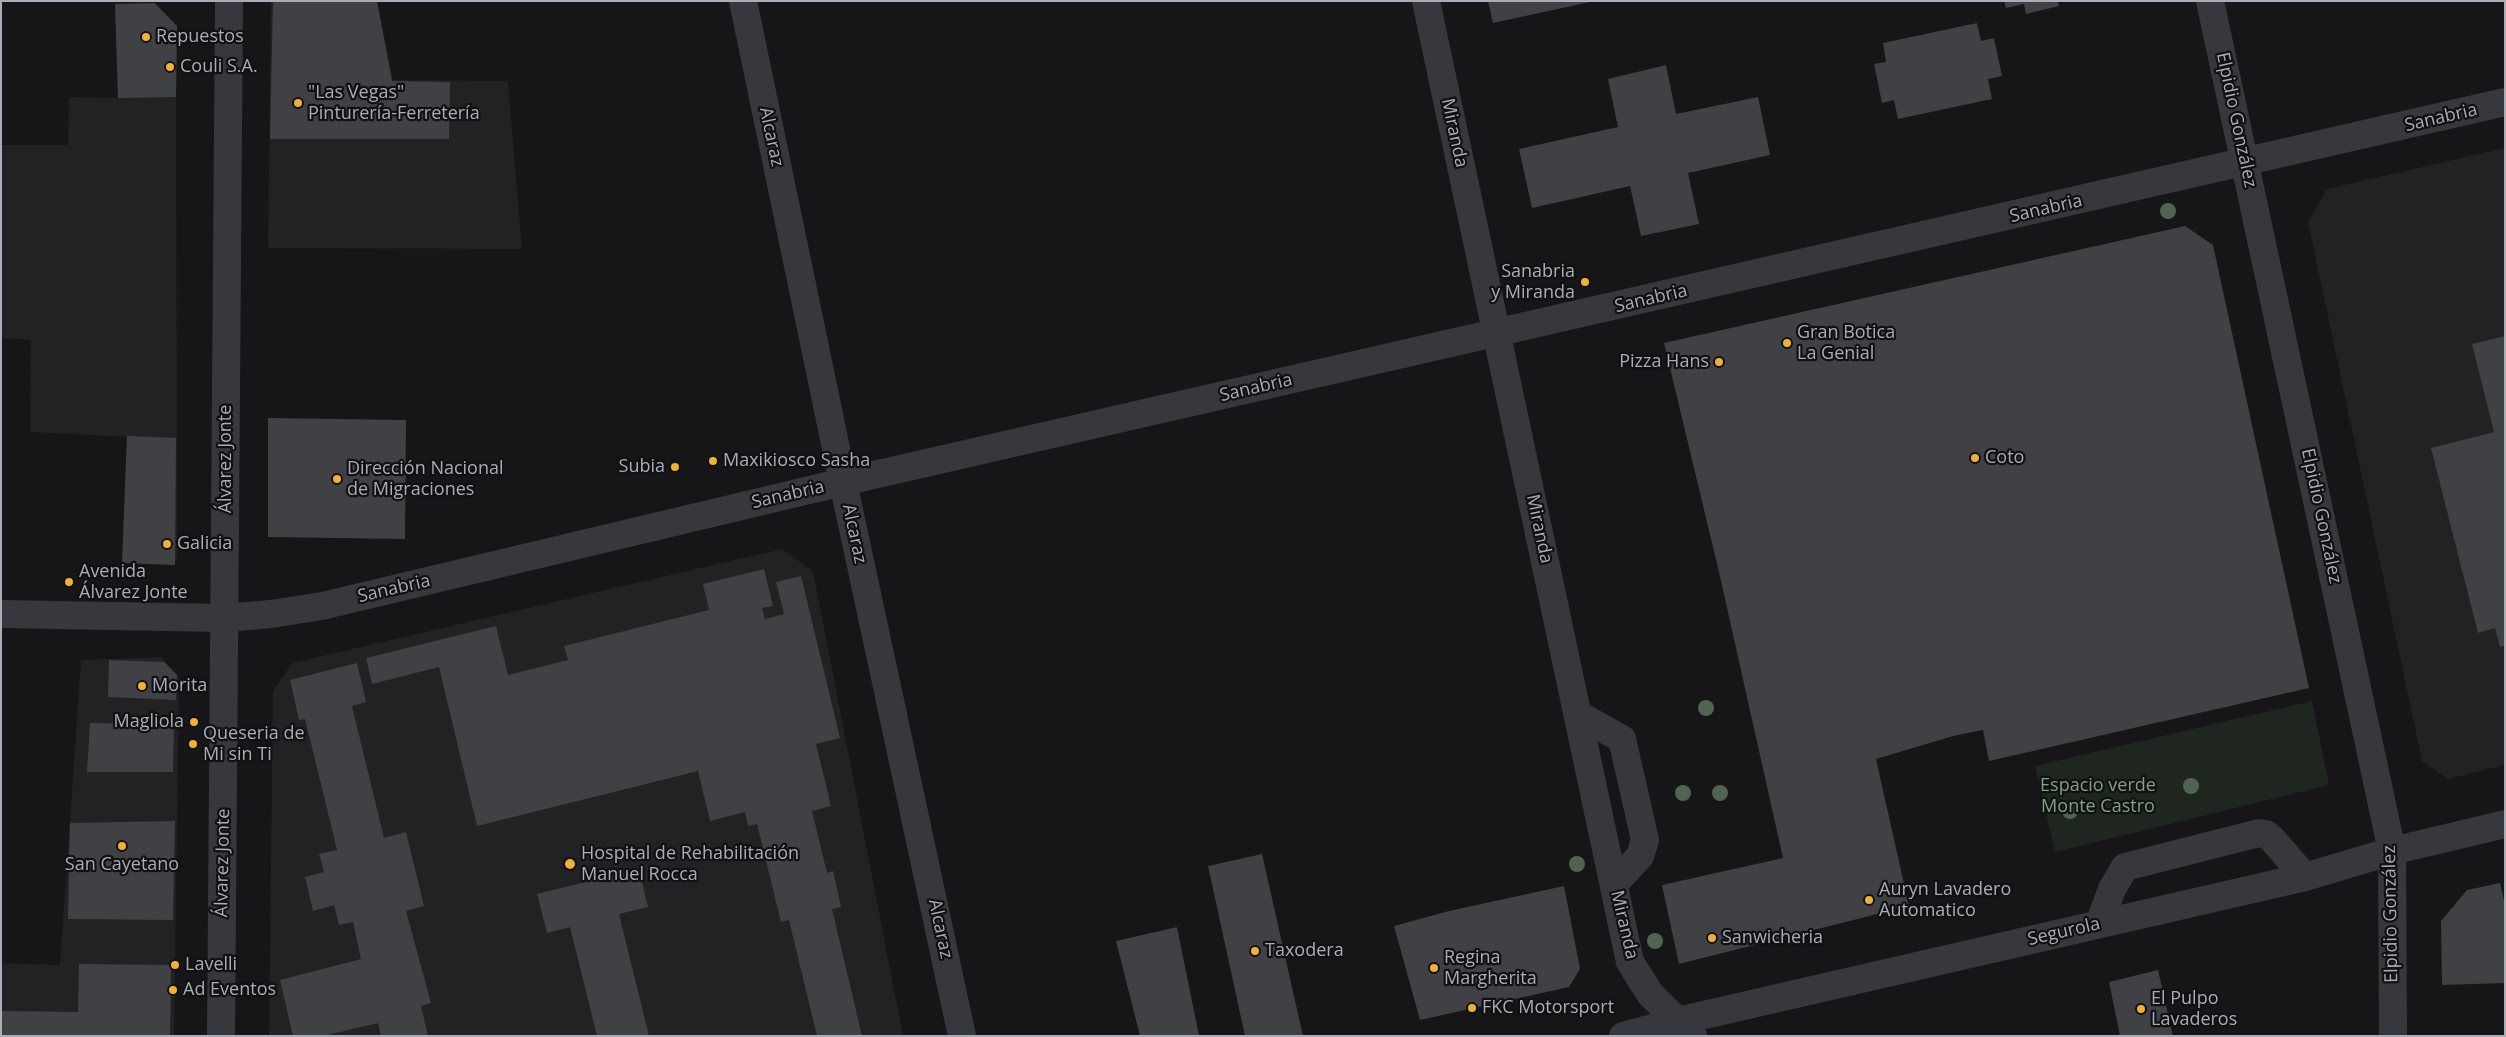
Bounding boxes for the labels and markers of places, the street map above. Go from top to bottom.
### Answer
place label: Repuestos [156,26,244,48]
marker: Repuestos [140,31,152,43]
place label: Couli S.A. [180,56,258,78]
marker: Couli S.A. [164,61,176,73]
place label: "Las Vegas" Pinturería-Ferretería [308,82,480,125]
marker: "Las Vegas" Pinturería-Ferretería [292,97,304,109]
place label: Sanabria y Miranda [1491,261,1575,304]
marker: Sanabria y Miranda [1579,276,1591,288]
place label: Gran Botica La Genial [1797,322,1895,364]
marker: Gran Botica La Genial [1781,337,1793,349]
place label: Pizza Hans [1619,351,1709,373]
marker: Pizza Hans [1713,356,1725,368]
place label: Coto [1985,447,2024,469]
place label: Maxikiosco Sasha [723,450,870,472]
marker: Coto [1969,452,1981,464]
marker: Maxikiosco Sasha [707,455,719,467]
place label: Subia [619,456,665,478]
place label: Dirección Nacional de Migraciones [347,458,504,500]
marker: Subia [669,461,681,473]
marker: Dirección Nacional de Migraciones [331,473,343,485]
place label: Galicia [177,533,232,555]
marker: Galicia [161,538,173,550]
place label: Avenida Álvarez Jonte [79,561,188,604]
marker: Avenida Álvarez Jonte [63,576,75,588]
place label: Morita [152,675,207,697]
marker: Morita [136,680,148,692]
place label: Magliola [114,711,184,733]
marker: Magliola [188,716,200,728]
place label: Queseria de Mi sin Ti [203,723,305,766]
marker: Queseria de Mi sin Ti [187,738,199,750]
marker: San Cayetano [116,840,128,852]
place label: Hospital de Rehabilitación Manuel Rocca [581,843,799,886]
place label: San Cayetano [65,854,179,876]
marker: Hospital de Rehabilitación Manuel Rocca [563,857,577,871]
place label: Auryn Lavadero Automatico [1879,879,2011,922]
marker: Auryn Lavadero Automatico [1863,894,1875,906]
place label: Sanwicheria [1722,927,1823,949]
marker: Sanwicheria [1706,932,1718,944]
place label: Taxodera [1265,940,1344,962]
marker: Taxodera [1249,945,1261,957]
place label: Regina Margherita [1444,947,1537,990]
place label: Lavelli [185,954,237,976]
marker: Lavelli [169,959,181,971]
marker: Regina Margherita [1428,962,1440,974]
place label: Ad Eventos [183,979,276,1001]
marker: Ad Eventos [167,984,179,996]
place label: El Pulpo Lavaderos [2151,988,2237,1030]
place label: FKC Motorsport [1482,997,1614,1019]
marker: FKC Motorsport [1466,1002,1478,1014]
marker: El Pulpo Lavaderos [2135,1003,2147,1015]

